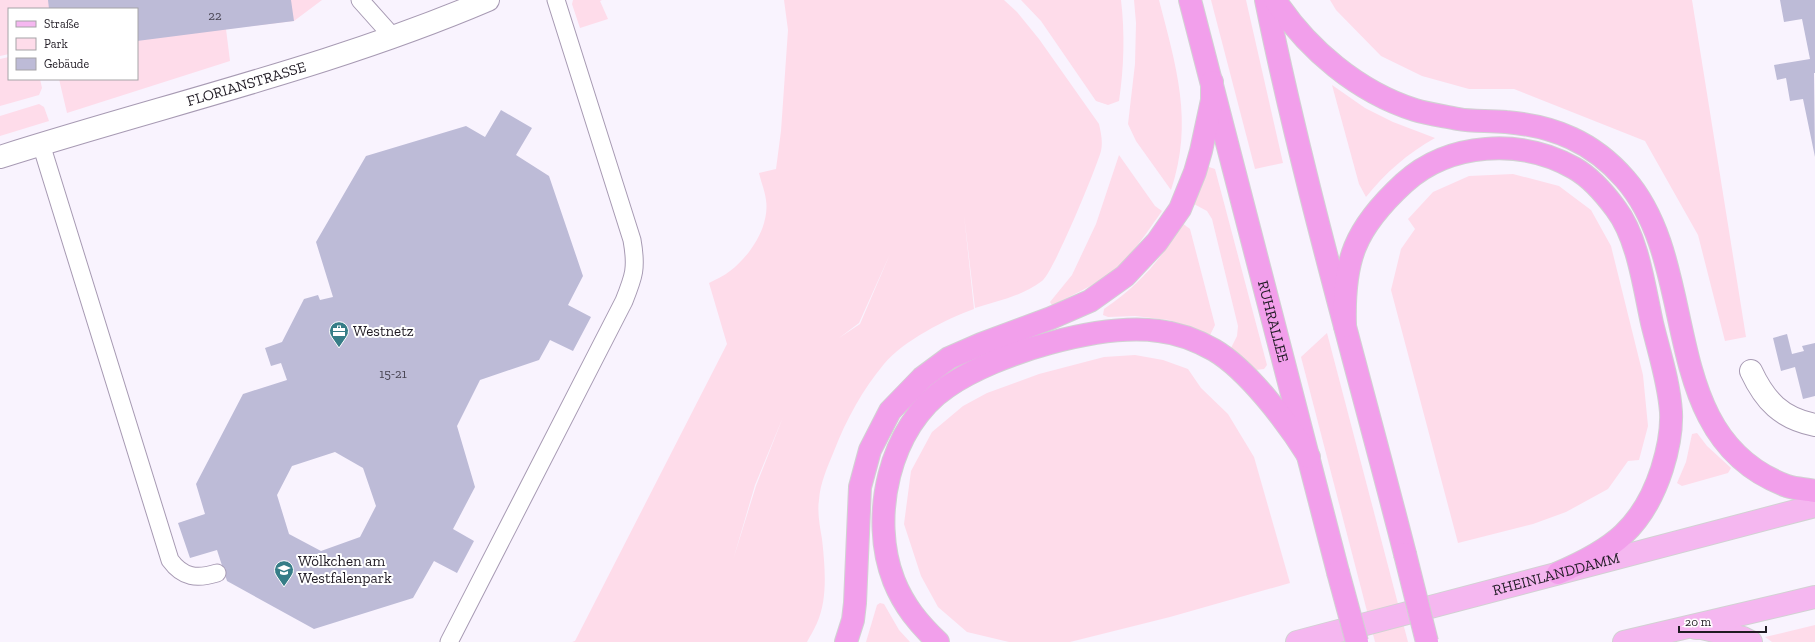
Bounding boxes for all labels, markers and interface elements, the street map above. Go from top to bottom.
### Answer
legend [8,8,138,80]
house number: 22 [208,8,222,23]
text: Straße [44,17,80,31]
text: Park [44,37,69,51]
text: Gebäude [44,57,89,71]
street label: FLORIANSTRASSE [185,57,308,110]
street label: RUHRALLEE [1254,278,1292,365]
office icon: Westnetz [328,320,350,348]
place label: Westnetz [353,322,414,340]
house number: 15-21 [379,366,407,381]
street label: RHEINLANDDAMM [1491,549,1622,599]
place label: Wölkchen am Westfalenpark [298,552,392,587]
school or university icon: Wölkchen am Westfalenpark [273,559,295,587]
scale bar [1679,608,1766,634]
text: 20 m [1685,615,1712,629]

